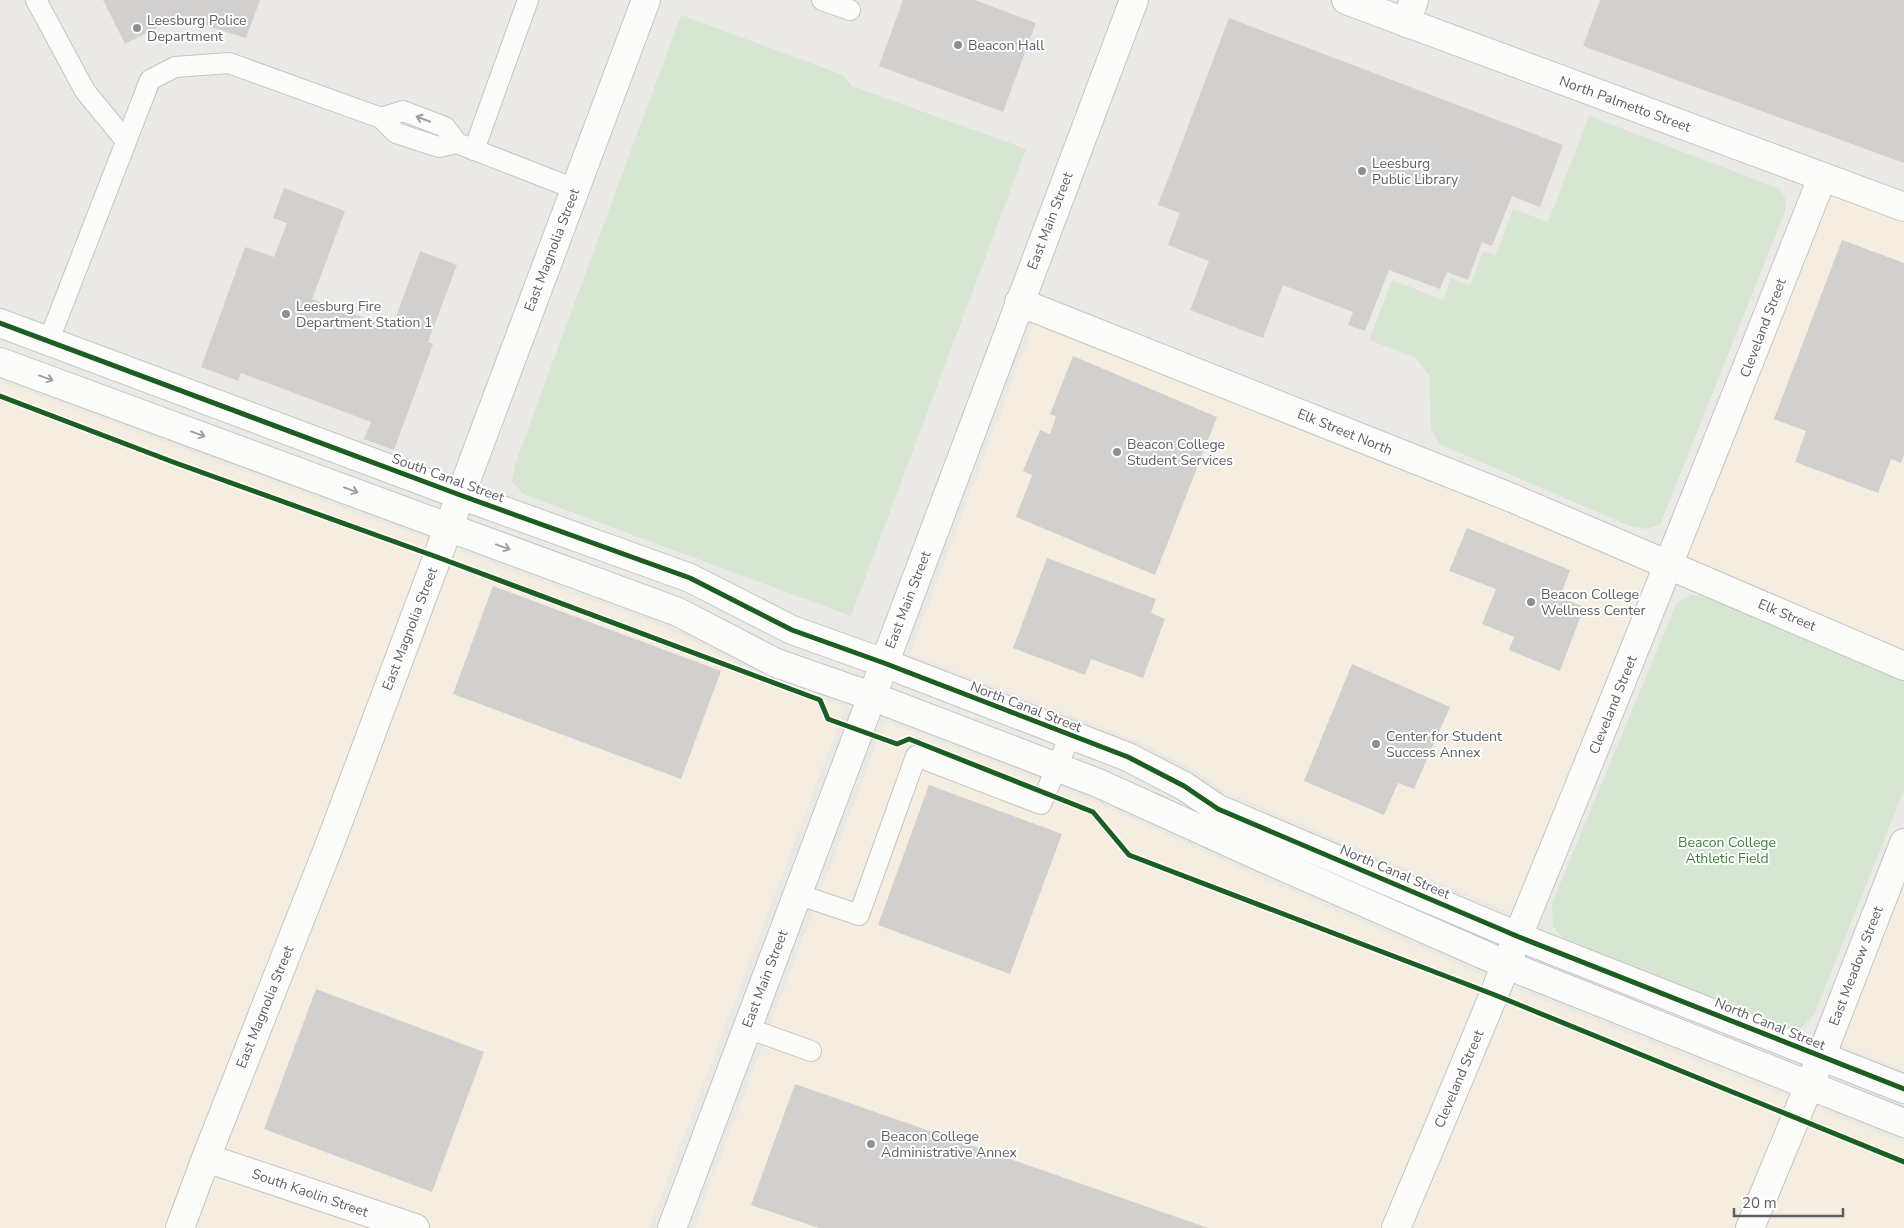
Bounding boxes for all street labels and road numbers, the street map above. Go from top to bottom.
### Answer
street label: North Palmetto Street [1557,71,1693,137]
street label: East Main Street [1023,169,1077,272]
street label: East Magnolia Street [520,186,584,314]
street label: Cleveland Street [1735,276,1791,380]
street label: Elk Street North [1295,404,1395,460]
street label: South Canal Street [389,449,507,507]
street label: East Main Street [881,548,935,651]
street label: East Magnolia Street [378,565,442,693]
street label: Elk Street [1755,594,1819,636]
street label: Cleveland Street [1585,653,1641,757]
street label: North Canal Street [968,677,1085,737]
street label: North Canal Street [1337,840,1453,904]
street label: East Meadow Street [1824,903,1888,1029]
street label: East Main Street [738,927,792,1030]
street label: East Magnolia Street [232,943,298,1071]
street label: North Canal Street [1712,993,1828,1055]
street label: Cleveland Street [1430,1027,1488,1131]
street label: South Kaolin Street [249,1164,371,1222]

